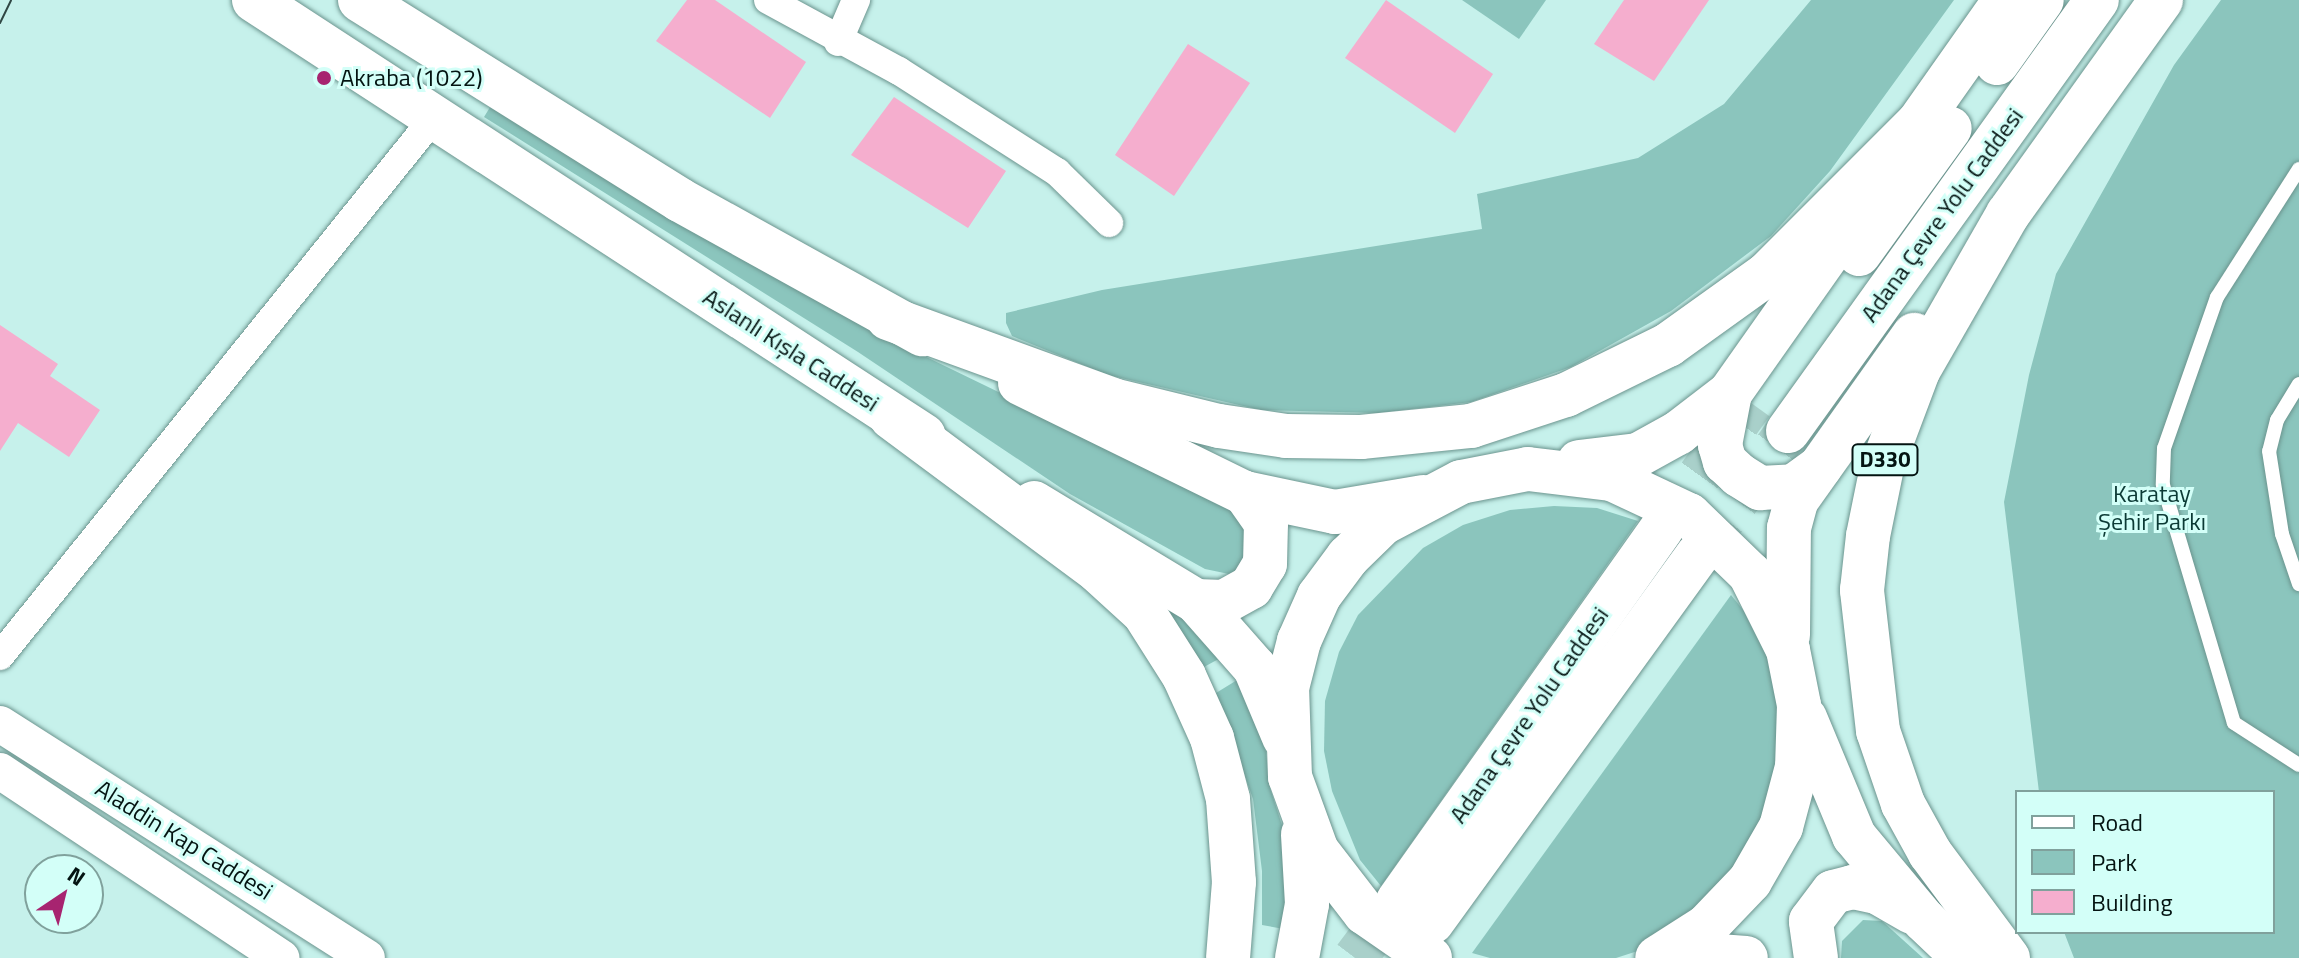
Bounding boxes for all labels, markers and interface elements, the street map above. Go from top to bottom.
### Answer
place label: Akraba (1022) [340,64,482,92]
marker: Akraba (1022) [315,69,333,87]
street label: Adana Çevre Yolu Caddesi [1855,102,2029,328]
street label: Aslanlı Kışla Caddesi [698,282,884,418]
road number: D330 [1851,442,1919,478]
park label: Karatay Şehir Parkı [2098,480,2206,536]
street label: Adana Çevre Yolu Caddesi [1443,601,1615,829]
street label: Aladdin Kap Caddesi [90,774,278,906]
legend [2015,790,2275,934]
text: Road [2091,804,2143,840]
text: Park [2091,844,2137,880]
north arrow [24,854,104,934]
text: N [61,858,93,894]
text: Building [2091,884,2173,920]

